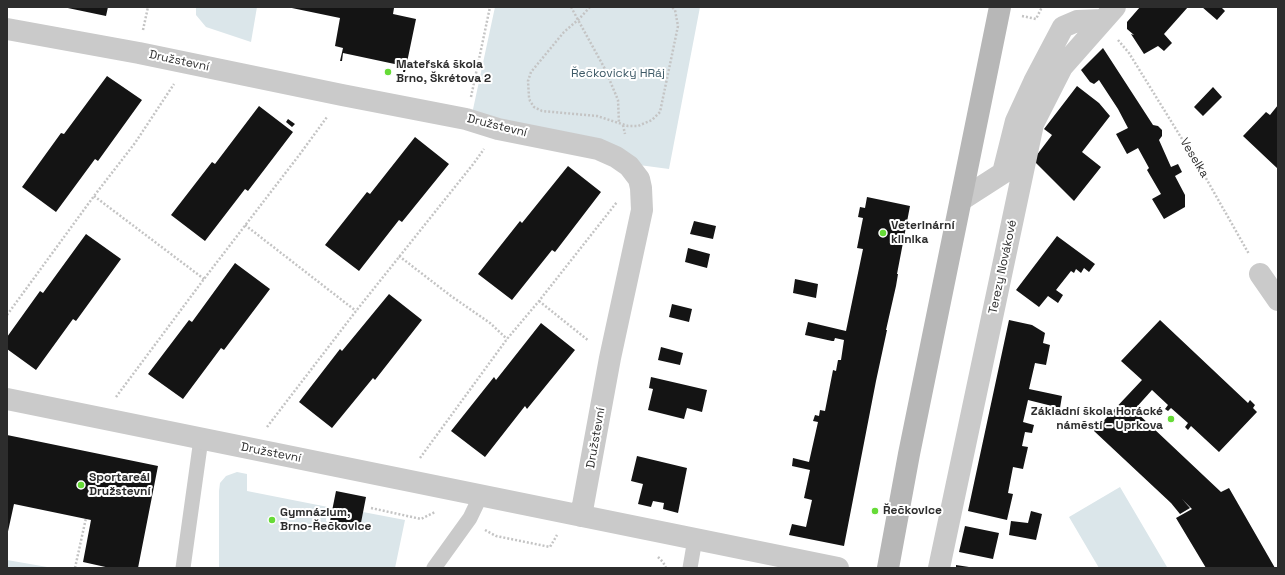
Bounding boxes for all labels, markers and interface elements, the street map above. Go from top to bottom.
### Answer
street label: Družstevní [148,48,210,74]
place label: Mateřská škola Brno, Škrétova 2 [396,58,491,86]
marker: Mateřská škola Brno, Škrétova 2 [383,67,393,77]
park label: Řečkovický HRáj [571,67,665,81]
street label: Družstevní [466,112,528,140]
street label: Veselka [1177,136,1211,180]
place label: Veterinární klinika [891,219,955,247]
street label: Terezy Novákové [986,219,1020,315]
marker: Veterinární klinika [878,228,888,238]
place label: Základní škola Horácké náměstí – Uprkova [1031,405,1163,433]
street label: Družstevní [584,407,608,469]
marker: Základní škola Horácké náměstí – Uprkova [1166,414,1176,424]
street label: Družstevní [240,440,302,466]
place label: Sportareál Družstevní [89,471,151,499]
marker: Sportareál Družstevní [76,480,86,490]
place label: Řečkovice [883,504,942,518]
place label: Gymnázium, Brno-Řečkovice [280,506,371,534]
marker: Řečkovice [870,506,880,516]
marker: Gymnázium, Brno-Řečkovice [267,515,277,525]

